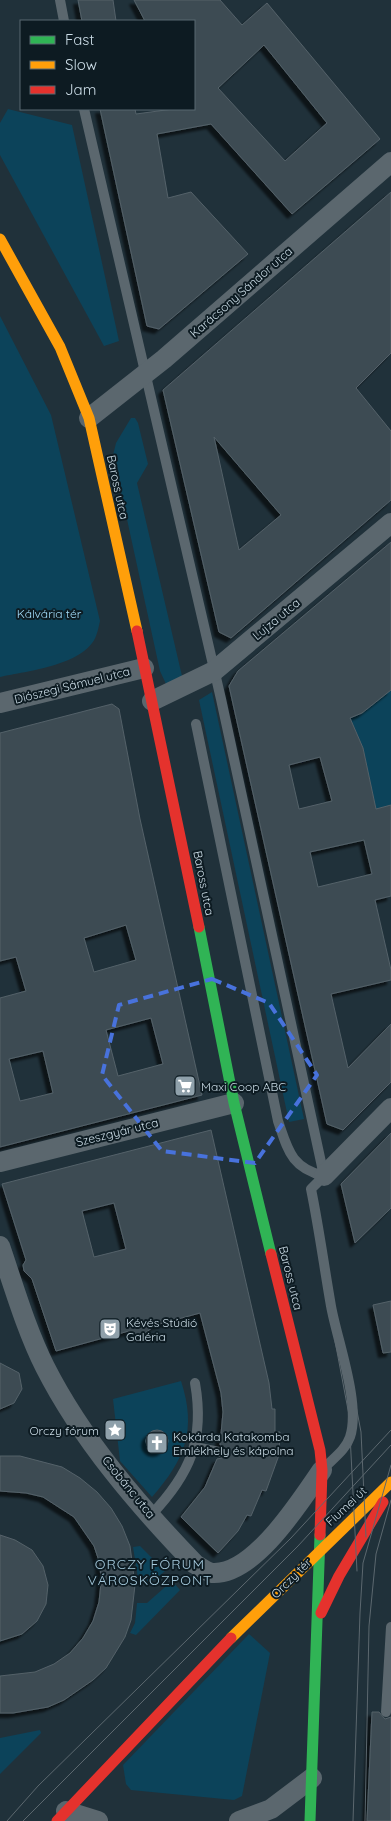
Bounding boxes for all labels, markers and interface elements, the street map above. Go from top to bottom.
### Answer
legend [20,20,195,110]
text: Fast [65,30,94,49]
text: Slow [65,55,97,74]
text: Jam [65,80,96,99]
street label: Karácsony Sándor utca [187,243,295,341]
street label: Baross utca [104,453,132,521]
street label: Lujza utca [249,595,303,643]
park label: Kálvária tér [17,606,82,621]
street label: Diószegi Sámuel utca [13,663,131,707]
street label: Baross utca [190,849,218,917]
supermarket icon: Maxi Coop ABC [173,1074,197,1098]
place label: Maxi Coop ABC [201,1079,286,1094]
street label: Szeszgyár utca [74,1115,160,1149]
street label: Baross utca [276,1244,306,1312]
place label: Kévés Stúdió Galéria [126,1315,197,1344]
theatre icon: Kévés Stúdió Galéria [98,1317,122,1341]
place icon: Orczy fórum [103,1418,127,1442]
place label: Orczy fórum [29,1423,99,1438]
place label: Kokárda Katakomba Emlékhely és kápolna [173,1429,294,1458]
church icon: Kokárda Katakomba Emlékhely és kápolna [145,1431,169,1455]
street label: Csobánc utca [99,1453,159,1521]
street label: Fiumei út [322,1483,370,1529]
street label: Orczy tér [268,1554,315,1601]
district label: ORCZY FÓRUM VÁROSKÖZPONT [87,1555,213,1589]

